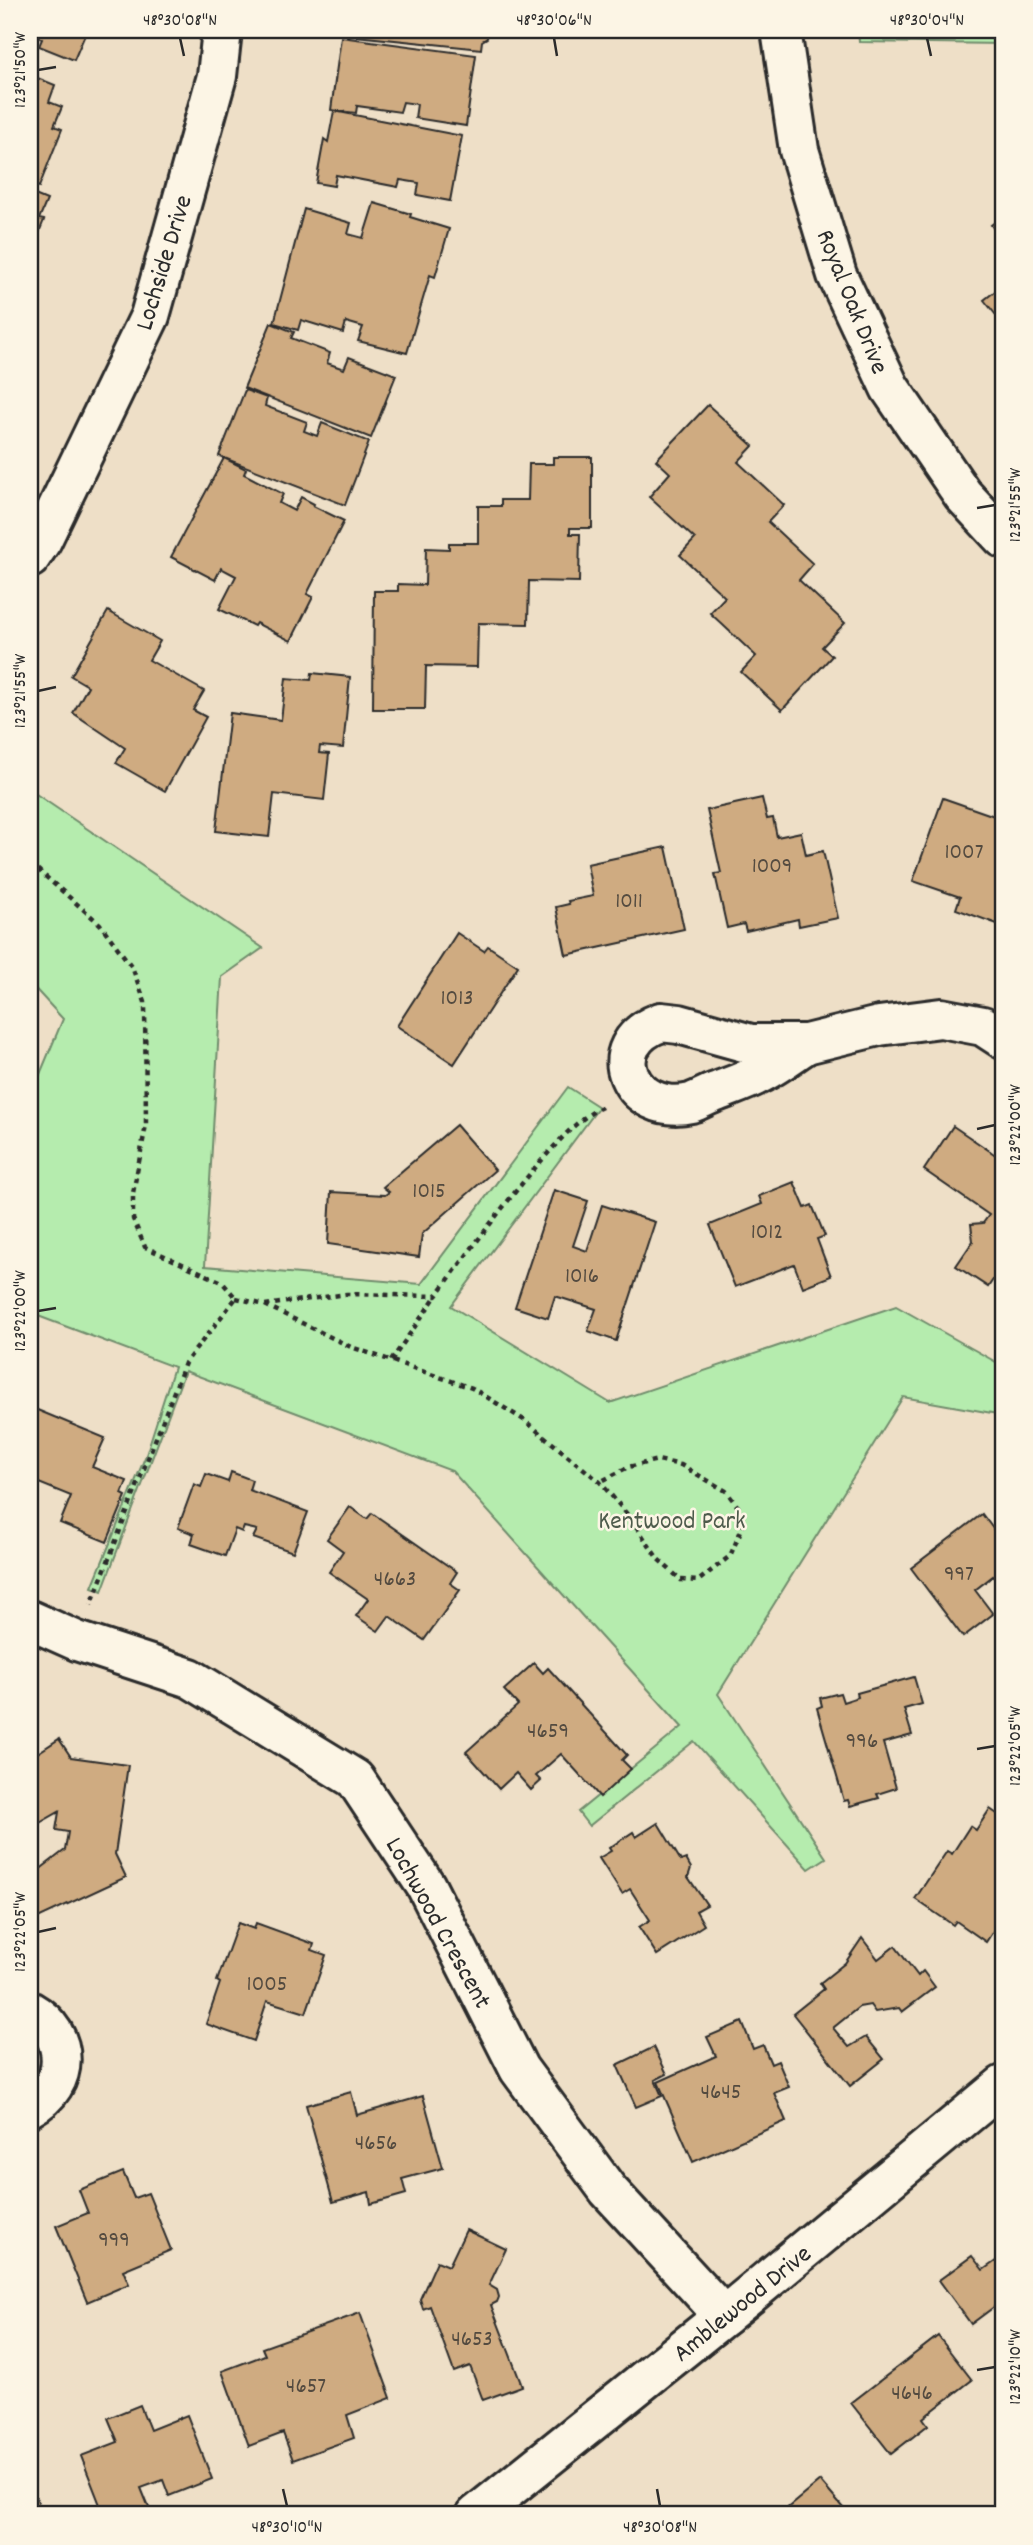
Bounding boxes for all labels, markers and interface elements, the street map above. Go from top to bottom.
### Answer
text: 48°30'08"N [143,9,217,34]
text: 48°30'06"N [516,9,592,34]
text: 48°30'04"N [890,9,964,34]
text: 123°21'50"W [9,31,34,108]
street label: Lochside Drive [127,191,204,335]
street label: Royal Oak Drive [805,224,897,380]
text: 123°21'55"W [1004,467,1029,542]
text: 123°21'55"W [9,653,34,728]
house number: 1007 [945,837,983,870]
house number: 1009 [752,851,792,884]
house number: 1011 [615,886,643,919]
house number: 1013 [441,983,473,1016]
text: 123°22'00"W [1004,1084,1029,1166]
house number: 1015 [412,1176,446,1209]
house number: 1012 [751,1217,783,1250]
house number: 1016 [565,1261,599,1294]
text: 123°22'00"W [9,1270,34,1352]
park label: Kentwood Park [598,1504,746,1541]
house number: 997 [944,1559,974,1592]
house number: 4663 [374,1564,416,1597]
text: 123°22'05"W [1004,1705,1029,1786]
house number: 4659 [527,1716,569,1749]
house number: 996 [846,1726,878,1759]
street label: Lochwood Crescent [374,1831,500,2017]
text: 123°22'05"W [9,1891,34,1972]
house number: 1005 [247,1969,287,2002]
house number: 4645 [700,2077,742,2110]
house number: 4656 [355,2128,397,2161]
house number: 999 [98,2225,130,2258]
street label: Amblewood Drive [666,2237,821,2372]
house number: 4653 [451,2324,493,2357]
text: 123°22'10"W [1004,2329,1029,2405]
house number: 4657 [286,2371,326,2404]
house number: 4646 [891,2378,933,2411]
text: 48°30'10"N [252,2516,322,2541]
text: 48°30'08"N [623,2516,697,2541]

